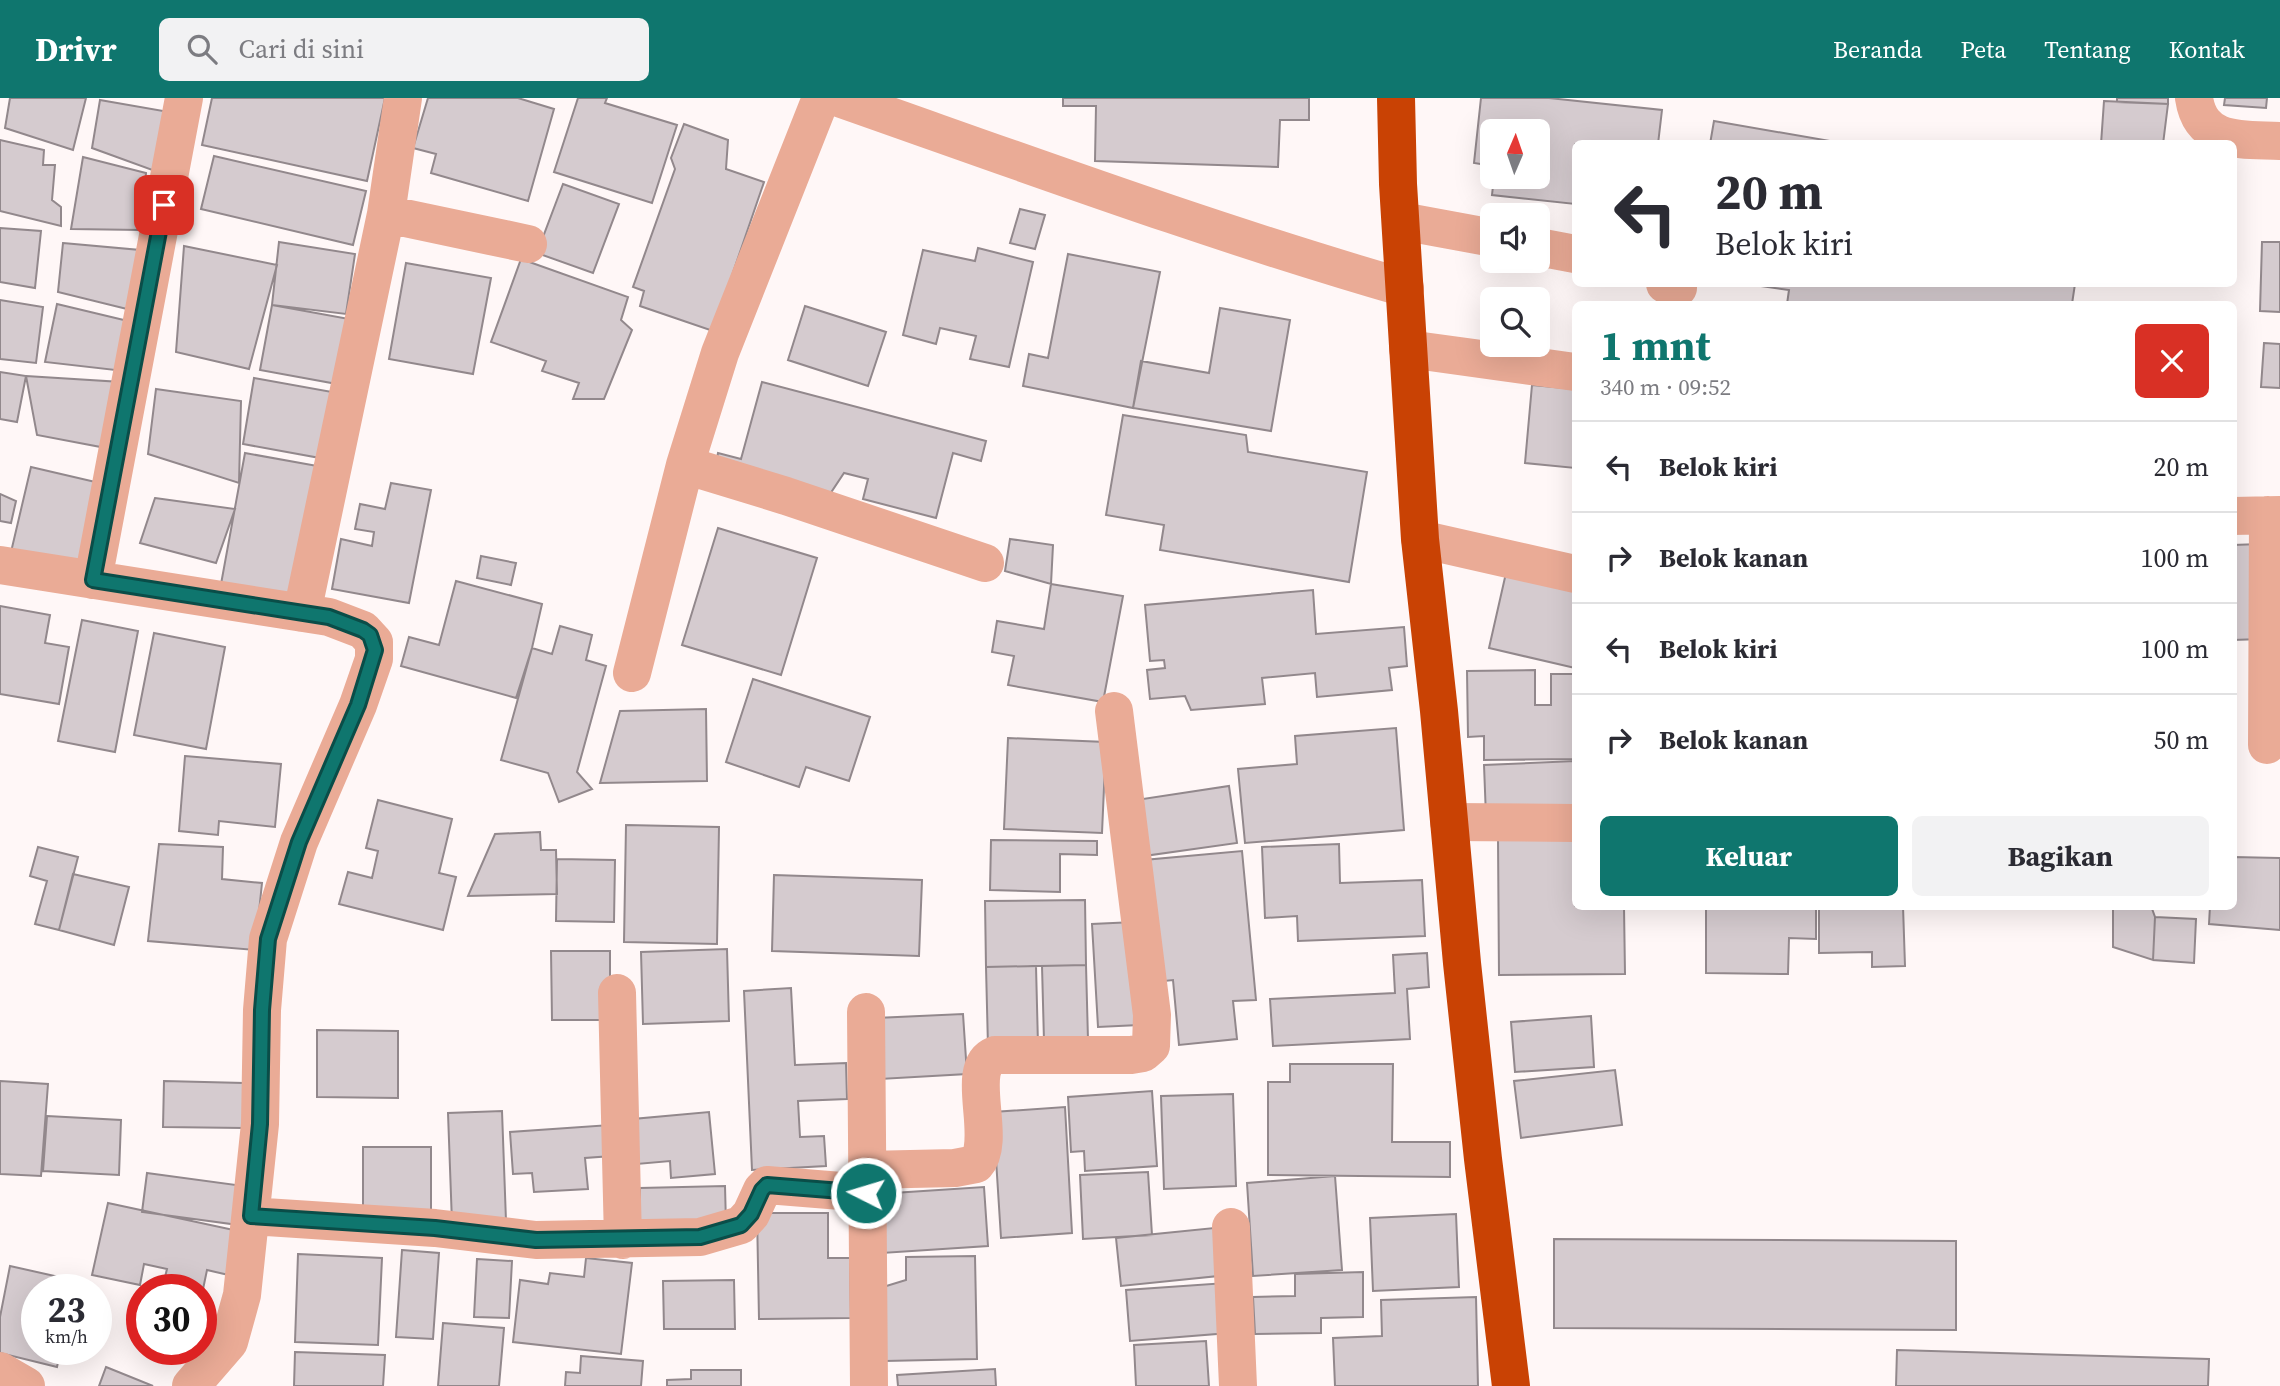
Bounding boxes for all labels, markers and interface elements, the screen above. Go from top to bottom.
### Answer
search box [159,18,649,81]
text: Drivr [35,27,117,72]
icon: search [183,30,221,68]
text: Cari di sini [239,31,364,67]
text: Beranda [1833,33,1922,66]
text: Peta [1960,33,2006,66]
text: Tentang [2044,33,2131,66]
text: Kontak [2169,33,2245,66]
north arrow [1480,119,1550,189]
map controls [1480,119,1550,357]
text: 20 m [1715,158,1823,225]
icon: left [1600,168,1691,259]
pin [134,175,194,235]
icon: arrive [145,186,183,224]
button: sound [1480,203,1550,273]
text: Belok kiri [1715,222,1853,266]
button: search [1480,287,1550,357]
text: 1 mnt [1600,316,1711,374]
button: close [2135,324,2209,398]
text: 340 m · 09:52 [1600,371,1731,403]
icon: left [1600,448,1638,486]
text: Belok kiri [1659,449,1777,485]
text: 20 m [2154,449,2209,485]
icon: right [1600,539,1638,577]
text: Belok kanan [1659,540,1808,576]
text: 100 m [2141,540,2209,576]
icon: left [1600,630,1638,668]
text: Belok kiri [1659,631,1777,667]
text: 100 m [2141,631,2209,667]
icon: right [1600,721,1638,759]
text: Belok kanan [1659,722,1808,758]
text: 50 m [2154,722,2209,758]
button: Keluar [1600,816,1898,896]
button: Bagikan [1912,816,2209,896]
position arrow [829,1156,903,1230]
speed limit sign: 30 [126,1274,217,1365]
text: 23 [48,1286,85,1334]
text: km/h [45,1324,88,1349]

